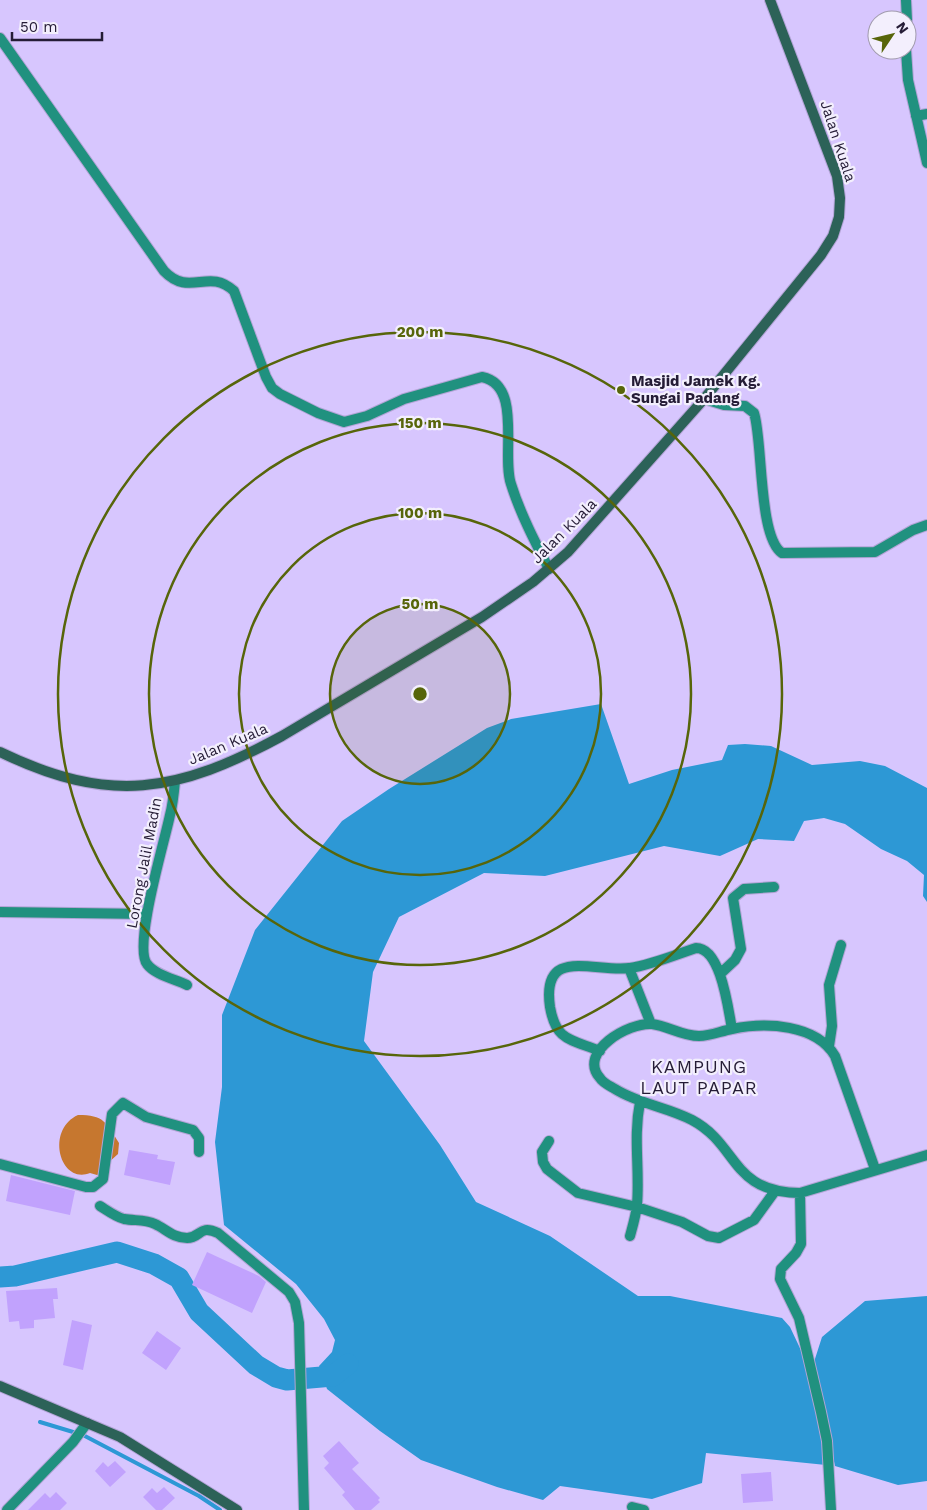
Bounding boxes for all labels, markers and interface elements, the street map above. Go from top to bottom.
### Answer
scale bar [12,10,102,42]
north arrow [867,10,917,60]
text: 50 m [20,18,57,36]
text: N [893,19,912,36]
street label: Jalan Kuala [816,98,860,184]
text: 200 m [397,323,443,341]
place label: Masjid Jamek Kg. Sungai Padang [631,372,761,407]
marker: Masjid Jamek Kg. Sungai Padang [615,384,627,396]
text: 150 m [398,414,442,432]
street label: Jalan Kuala [528,494,601,567]
text: 100 m [398,504,442,522]
text: 50 m [402,595,438,613]
centre of rings [411,685,429,703]
street label: Jalan Kuala [186,719,271,769]
street label: Lorong Jalil Madin [122,796,166,930]
district label: KAMPUNG LAUT PAPAR [640,1056,758,1098]

